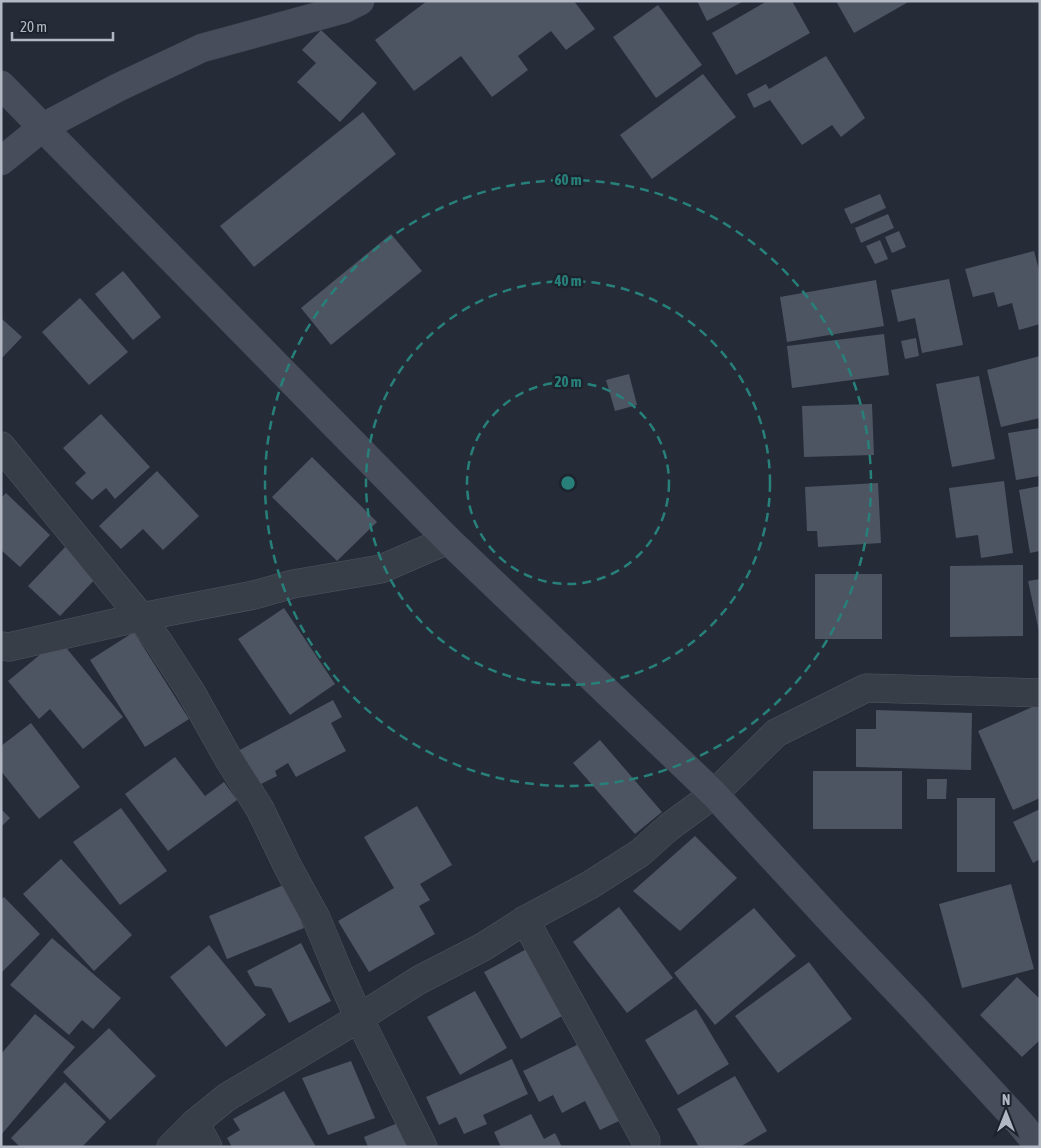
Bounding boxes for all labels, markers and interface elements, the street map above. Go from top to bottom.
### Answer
scale bar [12,10,114,42]
text: 20 m [20,18,47,35]
text: 60 m [555,171,582,188]
text: 40 m [554,272,582,289]
text: 20 m [555,373,582,390]
centre of rings [559,474,577,492]
north arrow [981,1088,1031,1138]
text: N [1002,1092,1010,1108]

